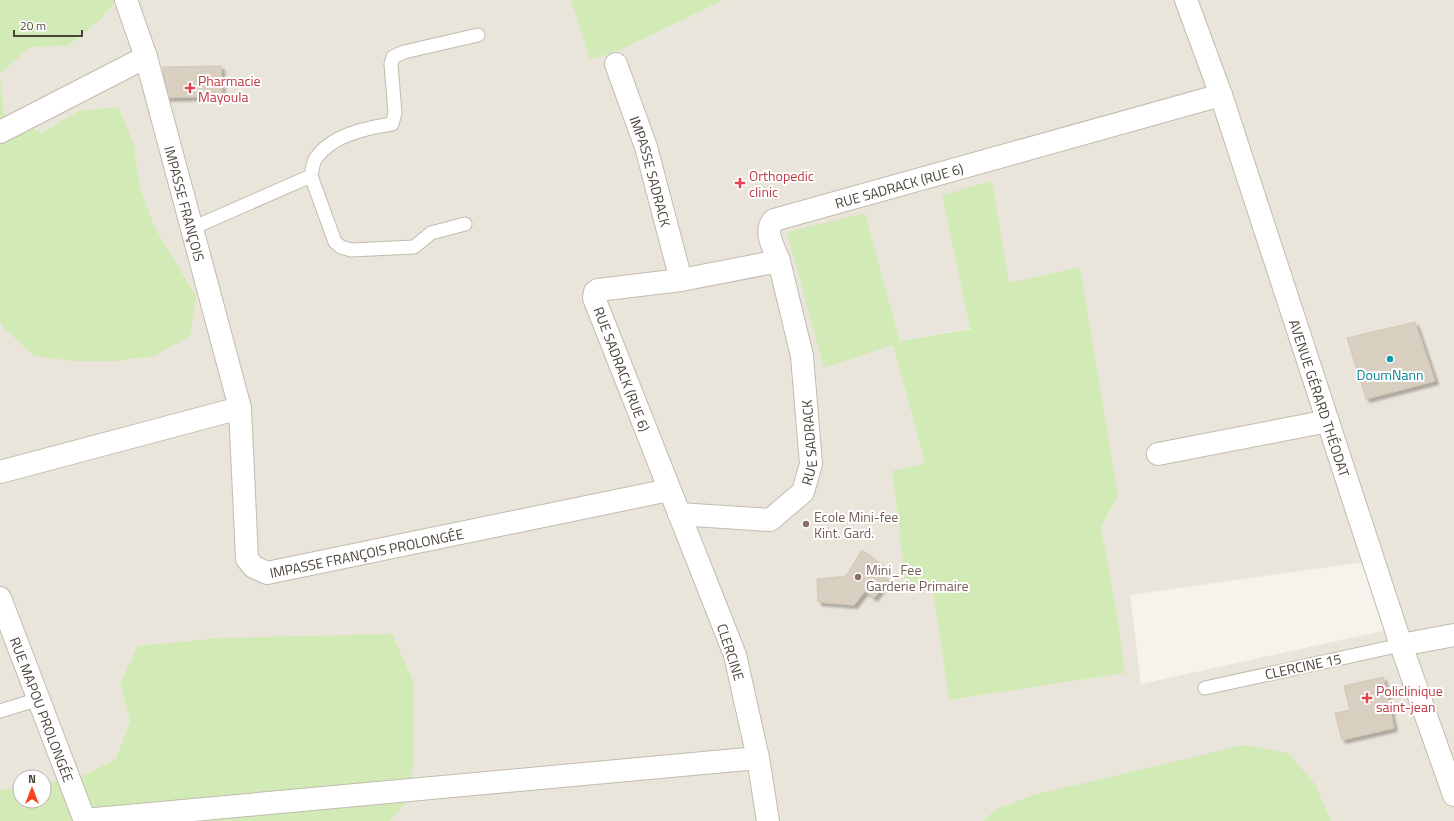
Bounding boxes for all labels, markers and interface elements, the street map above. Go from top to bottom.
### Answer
scale bar [14,12,82,38]
text: 20 m [20,16,46,35]
place label: Pharmacie Mayoula [198,70,261,107]
marker: Pharmacie Mayoula [185,83,195,93]
street label: IMPASSE SADRACK [625,113,677,229]
street label: IMPASSE FRANÇOIS [160,143,211,264]
street label: RUE SADRACK (RUE 6) [832,157,966,213]
place label: Orthopedic clinic [749,165,814,202]
marker: Orthopedic clinic [734,177,746,189]
street label: RUE SADRACK (RUE 6) [588,303,656,435]
street label: AVENUE GÉRARD THÉODAT [1285,316,1356,480]
marker: DoumNann [1385,354,1395,364]
place label: DoumNann [1356,364,1424,385]
street label: RUE SADRACK [795,399,822,487]
place label: Ecole Mini-fee Kint. Gard. [814,506,898,543]
marker: Ecole Mini-fee Kint. Gard. [801,519,811,529]
street label: IMPASSE FRANÇOIS PROLONGÉE [268,522,465,583]
place label: Mini_Fee Garderie Primaire [866,559,969,596]
marker: Mini_Fee Garderie Primaire [853,572,863,582]
street label: CLERCINE [712,621,750,684]
street label: RUE MAPOU PROLONGÉE [8,634,78,784]
street label: CLERCINE 15 [1263,648,1343,684]
place label: Policlinique saint-jean [1376,680,1443,717]
marker: Policlinique saint-jean [1361,692,1373,704]
north arrow [12,769,52,809]

